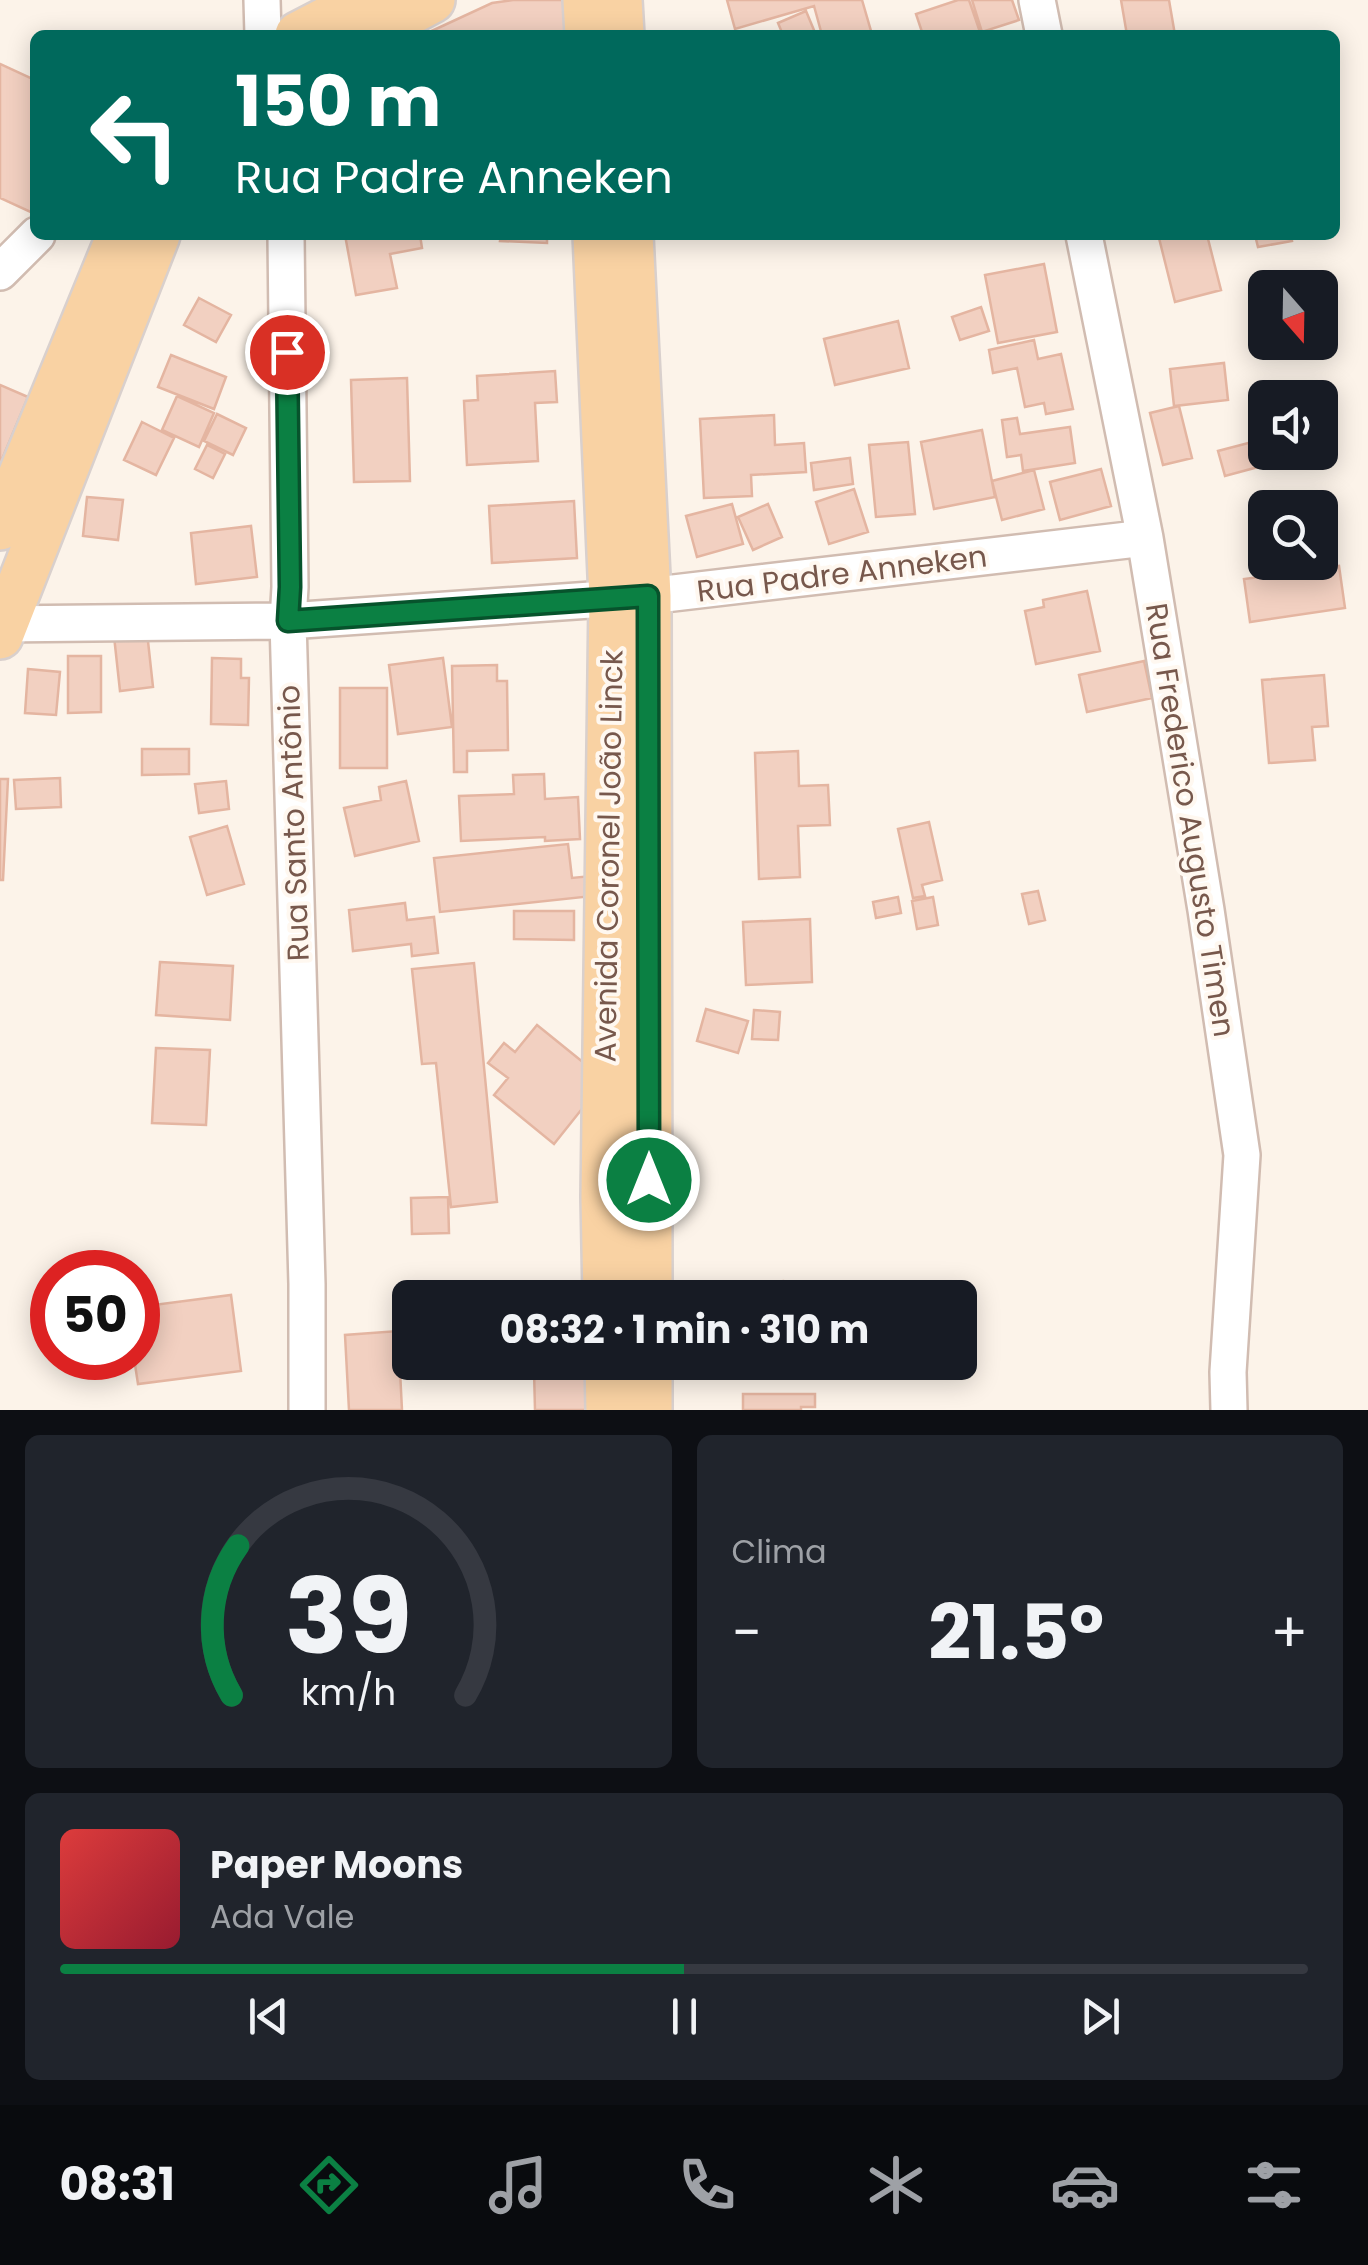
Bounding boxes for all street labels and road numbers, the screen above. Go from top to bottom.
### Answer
street label: Rua Padre Anneken [694,534,989,613]
street label: Rua Frederico Augusto Timen [1135,600,1246,1040]
street label: Avenida Coronel João Linck [583,649,634,1063]
street label: Rua Santo Antônio [267,684,320,962]

